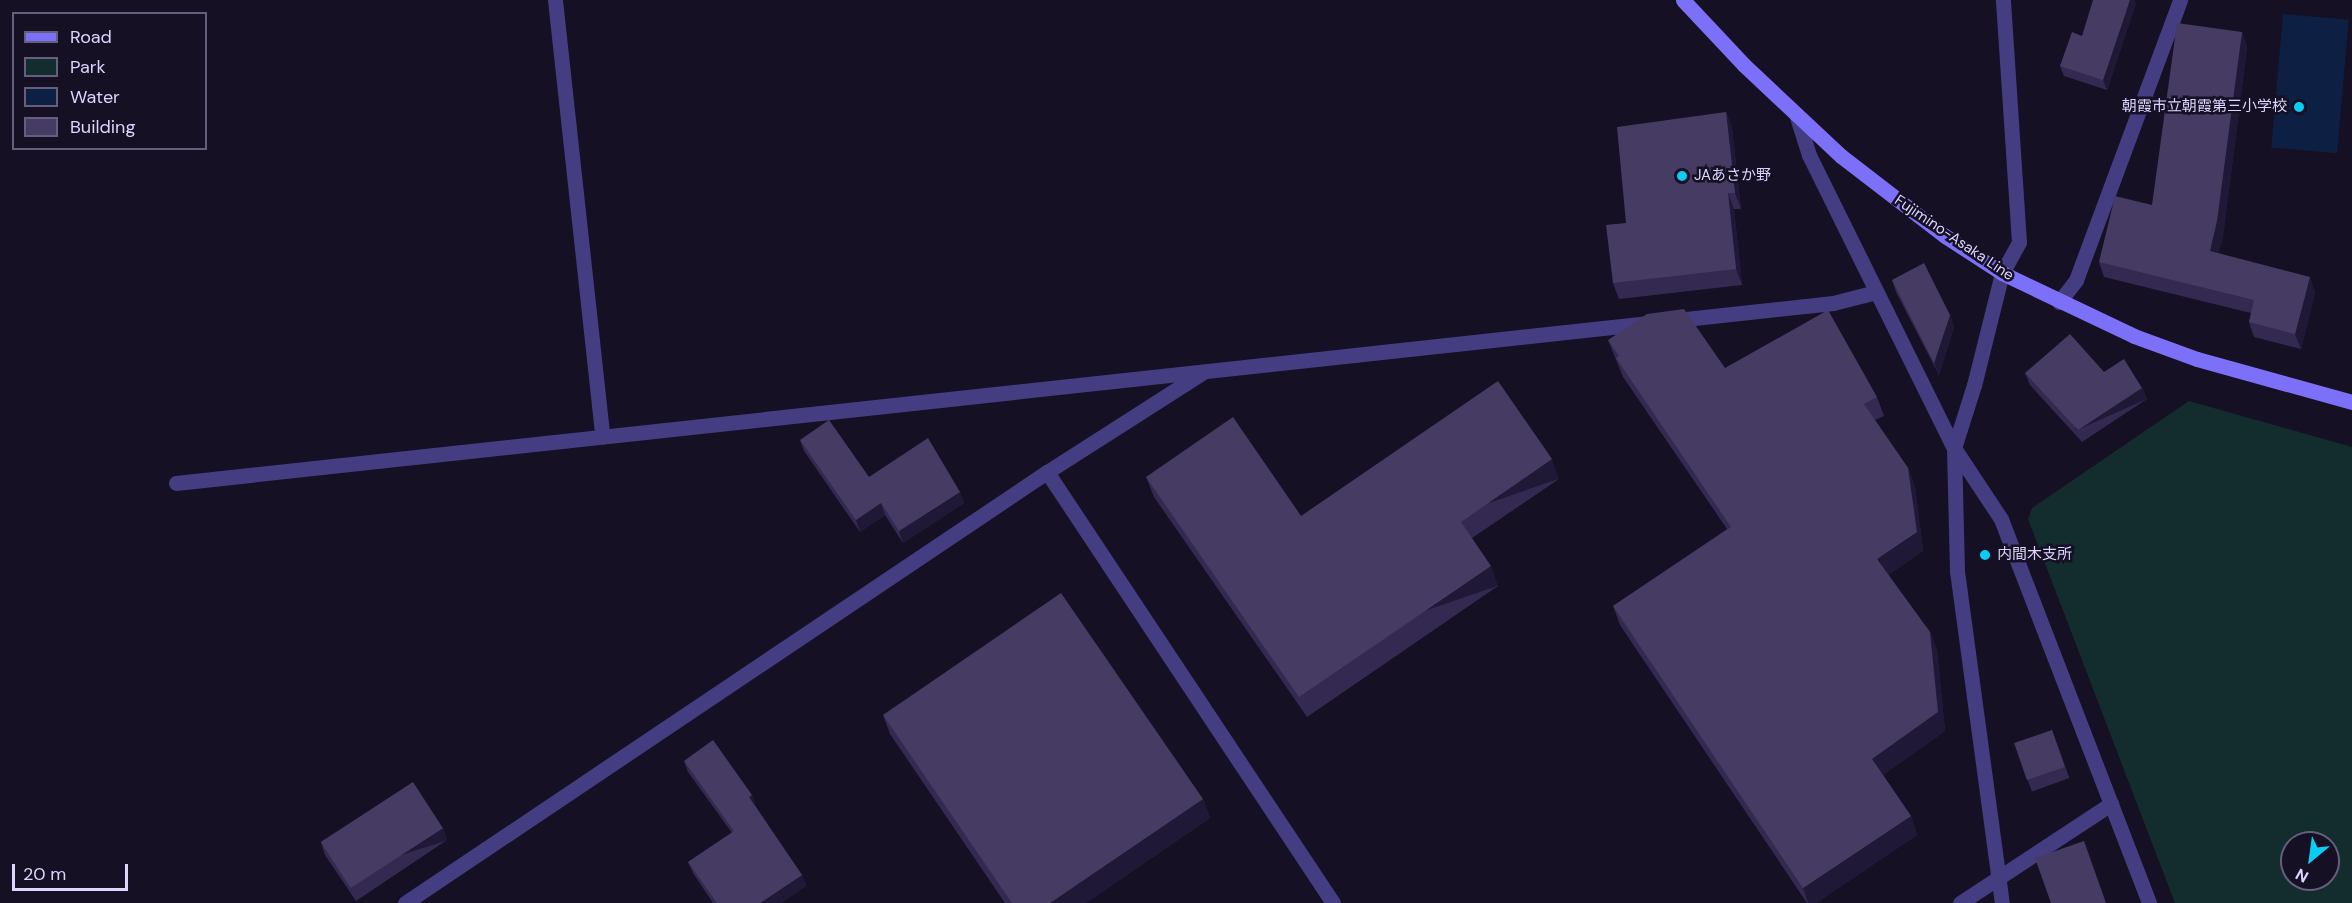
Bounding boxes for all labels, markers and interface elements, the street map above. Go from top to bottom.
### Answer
legend [12,12,207,150]
text: Road [70,25,112,49]
text: Park [70,55,106,79]
text: Water [70,85,120,109]
place label: 朝霞市立朝霞第三小学校 [2122,98,2287,116]
marker: 朝霞市立朝霞第三小学校 [2292,100,2306,114]
text: Building [70,115,135,139]
place label: JAあさか野 [1694,167,1771,185]
marker: JAあさか野 [1675,169,1689,183]
street label: Fujimino-Asaka Line [1891,191,2017,285]
place label: 内間木支所 [1997,546,2072,564]
marker: 内間木支所 [1978,548,1992,562]
north arrow [2280,831,2340,891]
scale bar [15,852,130,890]
text: 20 m [23,862,66,886]
text: N [2292,863,2312,887]

